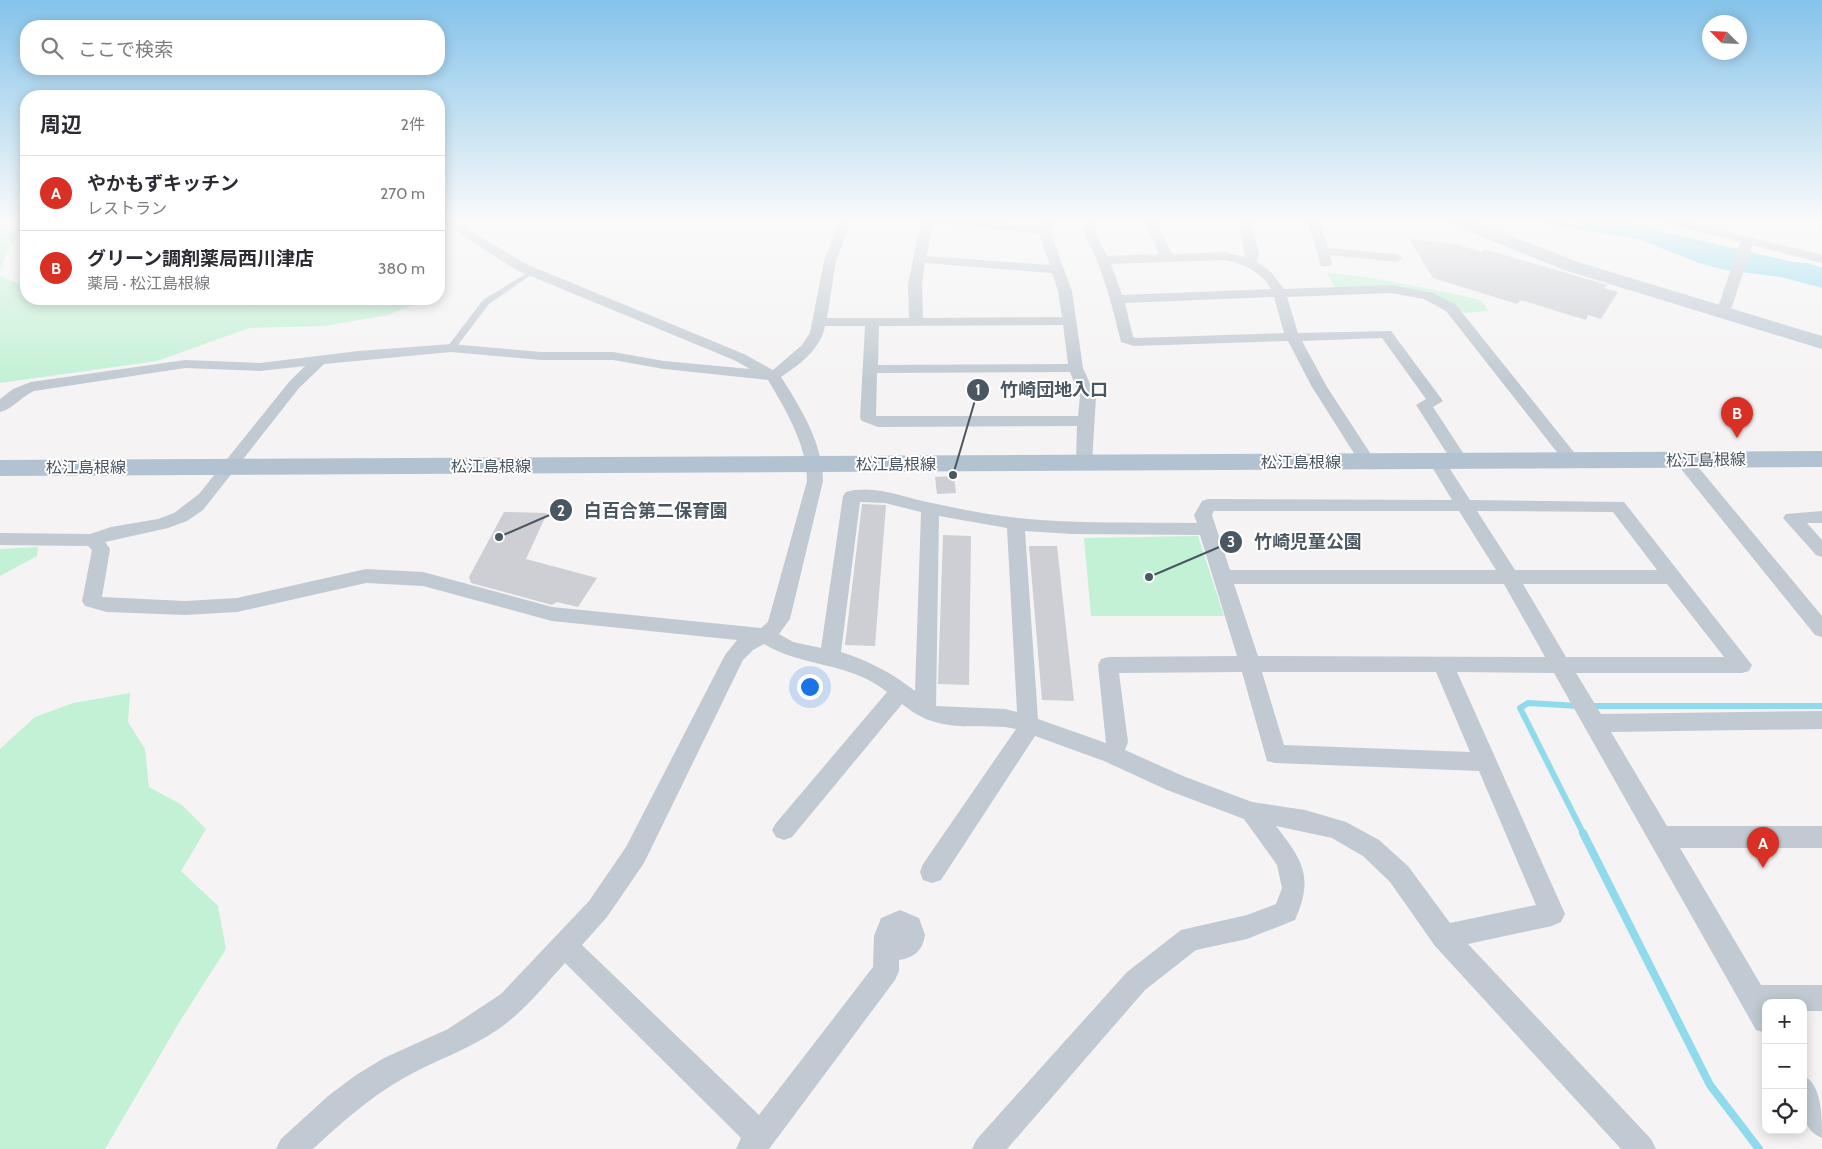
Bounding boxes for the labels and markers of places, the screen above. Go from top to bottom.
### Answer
callout: 竹崎団地入口 [965,374,1118,407]
pin: B [1721,397,1753,438]
callout: 白百合第二保育園 [549,494,738,527]
callout: 竹崎児童公園 [1219,525,1372,558]
pin: A [1747,827,1779,868]

